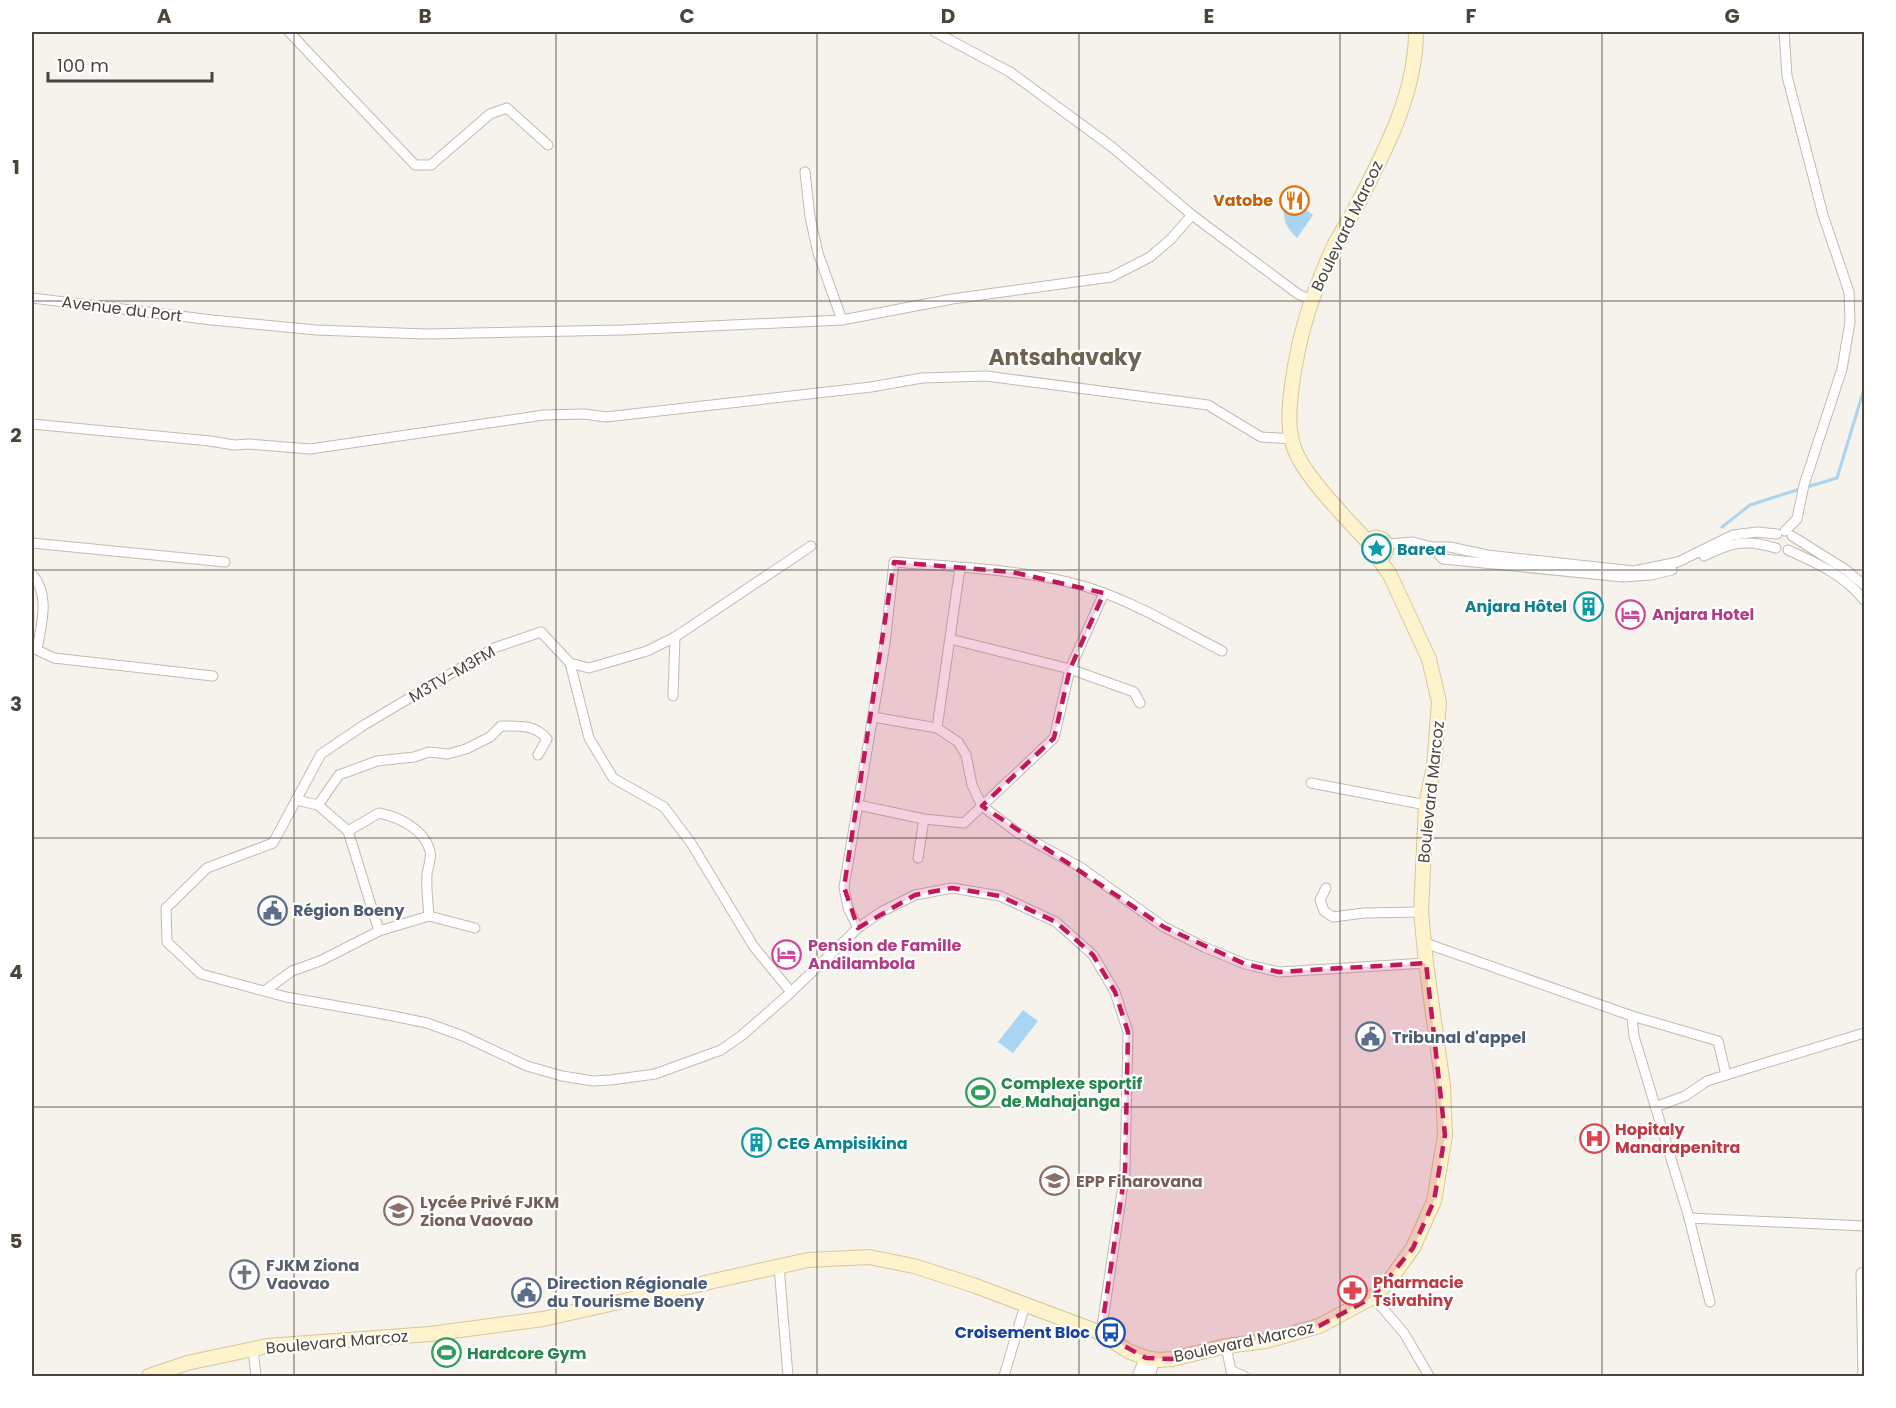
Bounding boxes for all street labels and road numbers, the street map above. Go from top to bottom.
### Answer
street label: Boulevard Marcoz [1305,157,1389,295]
street label: Avenue du Port [61,290,184,328]
street label: M3TV-M3FM [404,640,500,708]
street label: Boulevard Marcoz [1412,720,1450,864]
street label: Boulevard Marcoz [1172,1316,1316,1368]
street label: Boulevard Marcoz [265,1324,409,1360]

